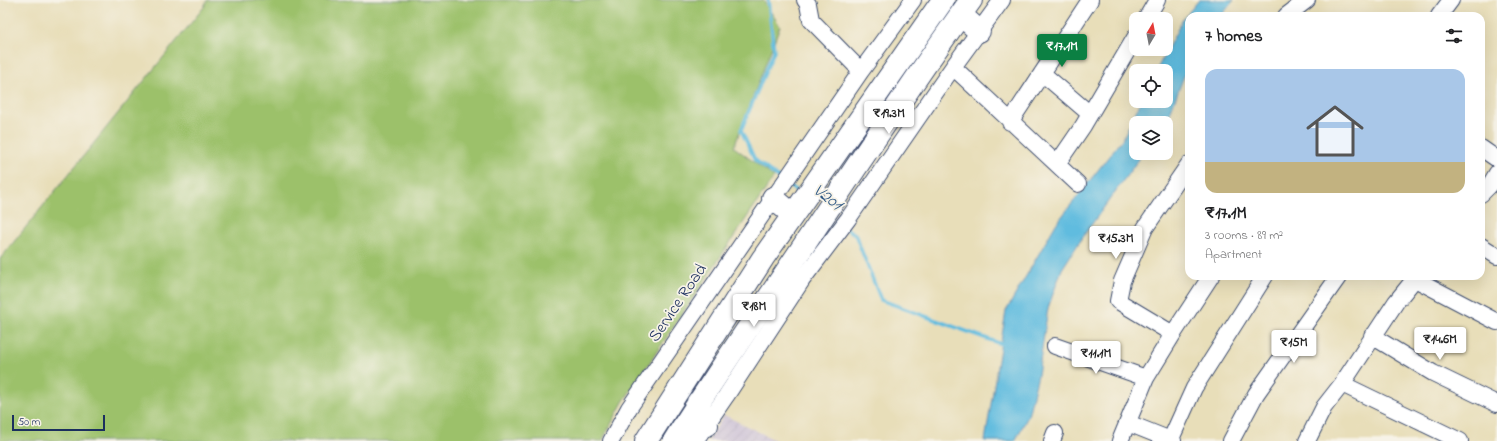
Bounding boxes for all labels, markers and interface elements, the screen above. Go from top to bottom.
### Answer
north arrow [1129,12,1173,56]
map controls [1129,12,1173,160]
text: 7 homes [1205,24,1263,49]
icon: filters [1443,25,1465,47]
pin: ₹17.1M [1029,34,1095,68]
text: ₹17.1M [1046,37,1078,56]
button: locate [1129,64,1173,108]
icon: home [1299,95,1371,167]
pin: ₹19.3M [856,101,922,135]
text: ₹19.3M [873,104,905,123]
button: layers [1129,116,1173,160]
water label: V201 [807,178,849,219]
text: ₹17.1M [1205,201,1247,226]
pin: ₹15.3M [1083,226,1149,260]
text: 3 rooms · 89 m² [1205,226,1283,245]
text: ₹15.3M [1098,229,1134,248]
text: Apartment [1205,245,1262,264]
street label: Service Road [643,258,714,347]
pin: ₹18M [730,294,778,328]
text: ₹18M [742,297,766,316]
pin: ₹14.6M [1407,327,1473,361]
pin: ₹15M [1270,330,1318,364]
text: ₹14.6M [1423,330,1457,349]
text: ₹15M [1280,333,1308,352]
pin: ₹11.1M [1063,341,1129,375]
text: ₹11.1M [1081,344,1111,363]
scale bar [12,413,105,432]
text: 50 m [18,414,40,430]

